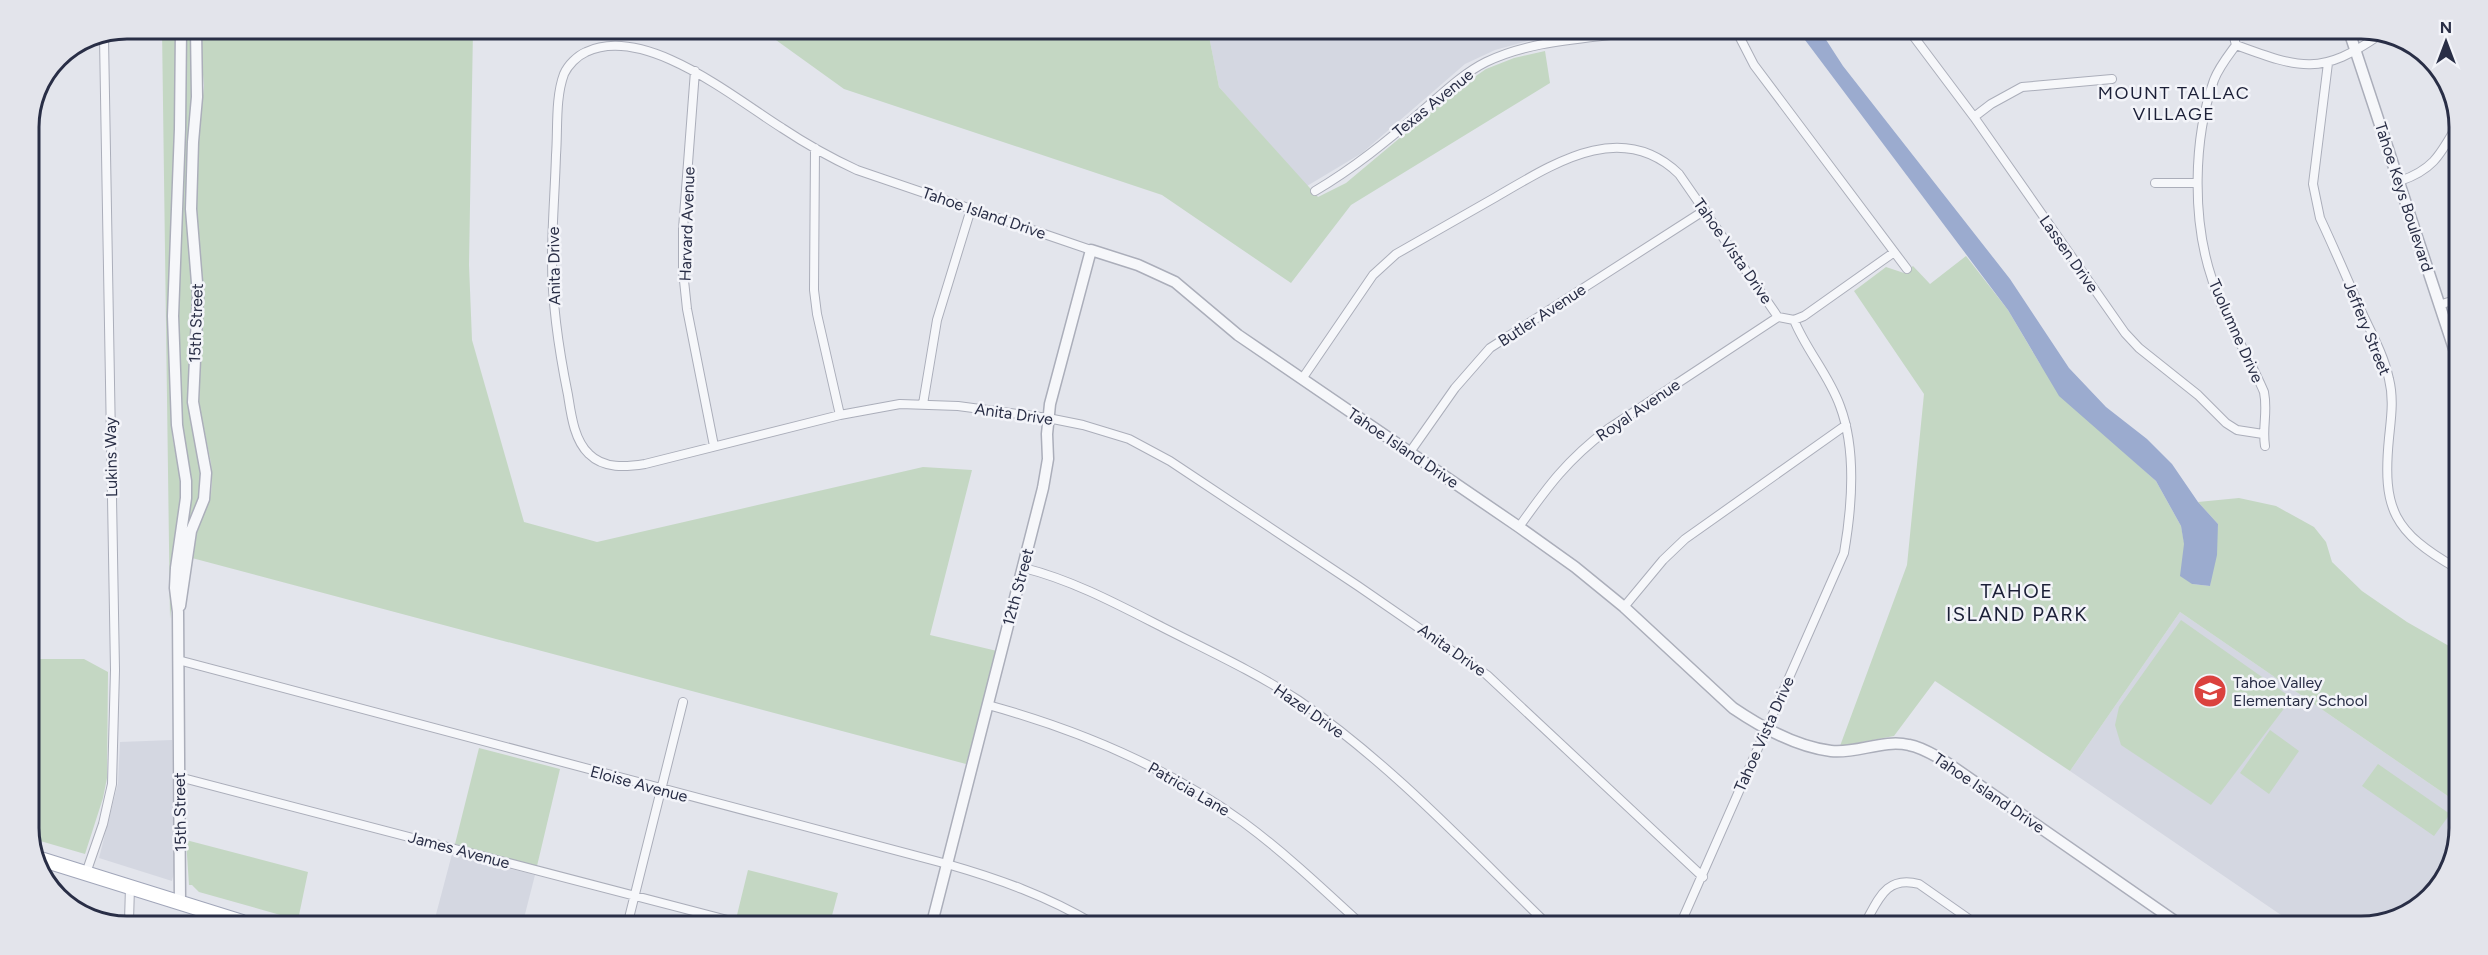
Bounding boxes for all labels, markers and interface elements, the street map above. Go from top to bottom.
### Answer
north arrow [2416,12,2476,72]
text: N [2440,18,2452,37]
street label: Texas Avenue [1389,65,1477,141]
district label: MOUNT TALLAC VILLAGE [2098,82,2250,125]
street label: Tahoe Keys Boulevard [2371,120,2437,274]
street label: Harvard Avenue [676,166,699,282]
street label: Tahoe Island Drive [920,183,1049,243]
street label: Tahoe Vista Drive [1690,195,1777,308]
street label: Lassen Drive [2035,212,2103,297]
street label: Anita Drive [544,226,564,305]
street label: Tuolumne Drive [2205,276,2267,386]
street label: Jeffery Street [2339,278,2395,378]
street label: Butler Avenue [1495,280,1590,350]
street label: 15th Street [185,283,207,363]
street label: Royal Avenue [1592,375,1684,445]
street label: Anita Drive [974,399,1054,429]
street label: Tahoe Island Drive [1344,404,1462,492]
street label: Lukins Way [101,416,121,497]
street label: 12th Street [999,546,1037,628]
district label: TAHOE ISLAND PARK [1946,579,2088,626]
street label: Anita Drive [1414,620,1490,680]
street label: Tahoe Vista Drive [1730,673,1798,795]
school or university icon: Tahoe Valley Elementary School [2192,673,2228,709]
place label: Tahoe Valley Elementary School [2233,673,2367,710]
street label: Hazel Drive [1270,680,1348,742]
street label: Tahoe Island Drive [1930,749,2048,837]
street label: Patricia Lane [1145,758,1233,820]
street label: Eloise Avenue [588,762,690,806]
street label: 15th Street [170,772,190,852]
street label: James Avenue [406,827,512,873]

